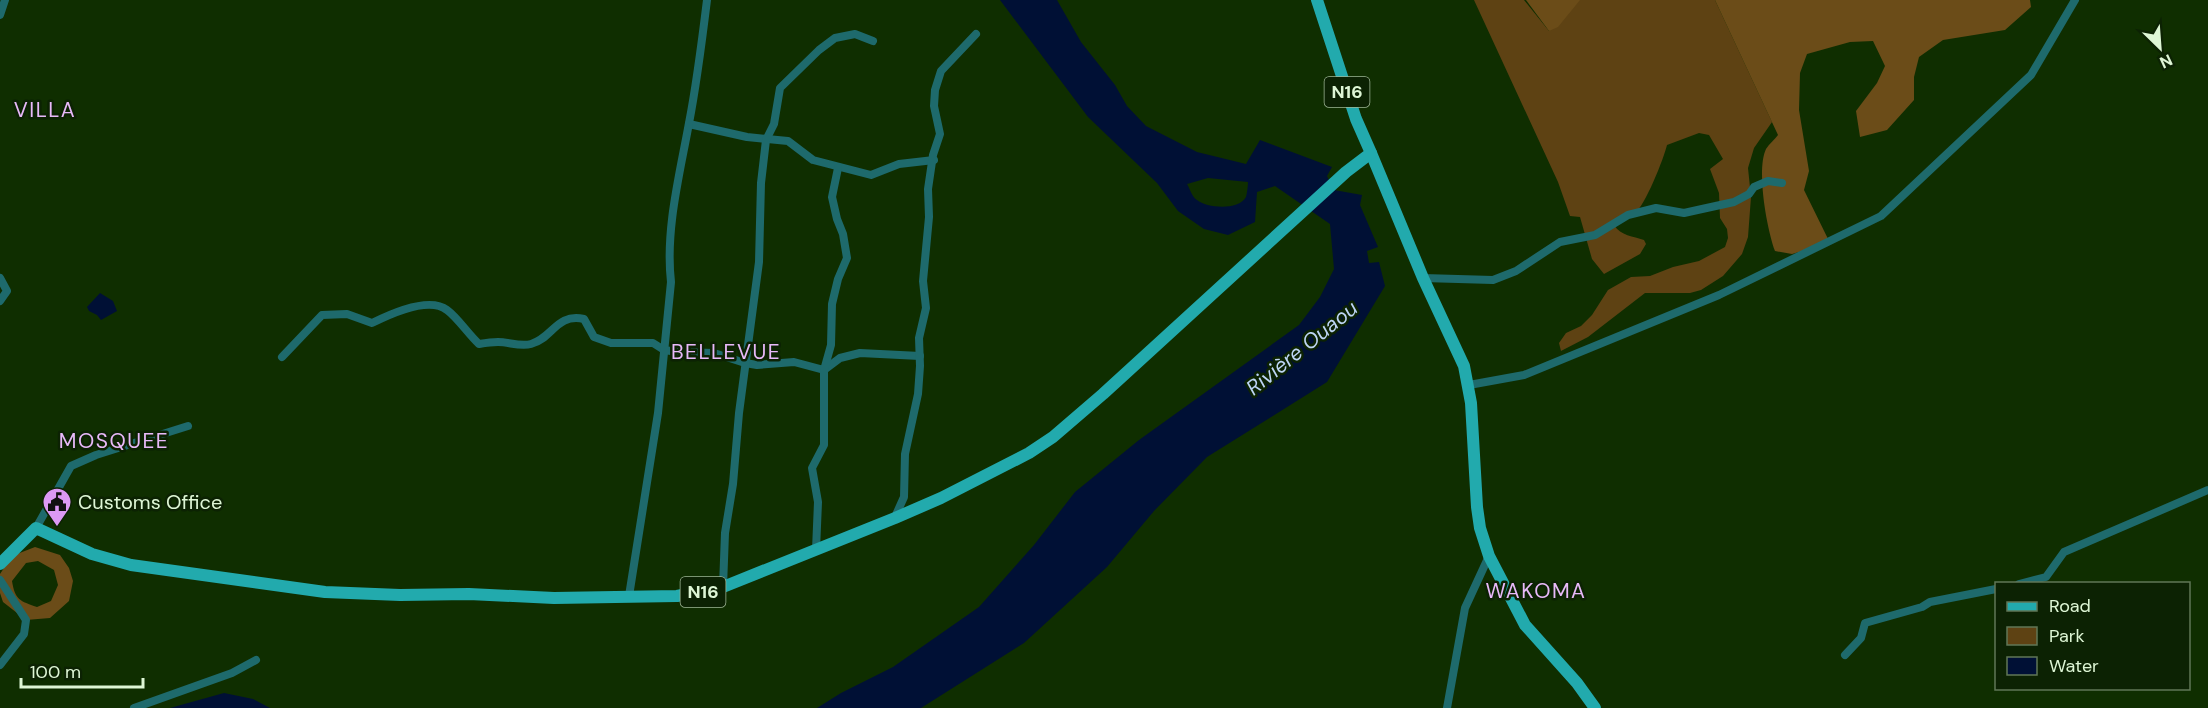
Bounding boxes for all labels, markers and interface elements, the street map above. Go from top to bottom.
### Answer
north arrow [2130,18,2190,78]
text: N [2156,49,2176,73]
road number: N16 [1324,77,1370,107]
district label: VILLA [14,96,76,124]
water label: Rivière Ouaou [1240,294,1364,402]
district label: BELLEVUE [671,338,781,366]
district label: MOSQUEE [59,427,169,455]
public building icon: Customs Office [41,486,73,528]
place label: Customs Office [78,489,222,515]
road number: N16 [680,577,726,607]
district label: WAKOMA [1485,577,1587,605]
legend [1995,582,2190,690]
text: Road [2049,594,2091,618]
text: Park [2049,624,2085,648]
scale bar [21,651,142,689]
text: Water [2049,654,2099,678]
text: 100 m [30,660,81,684]

